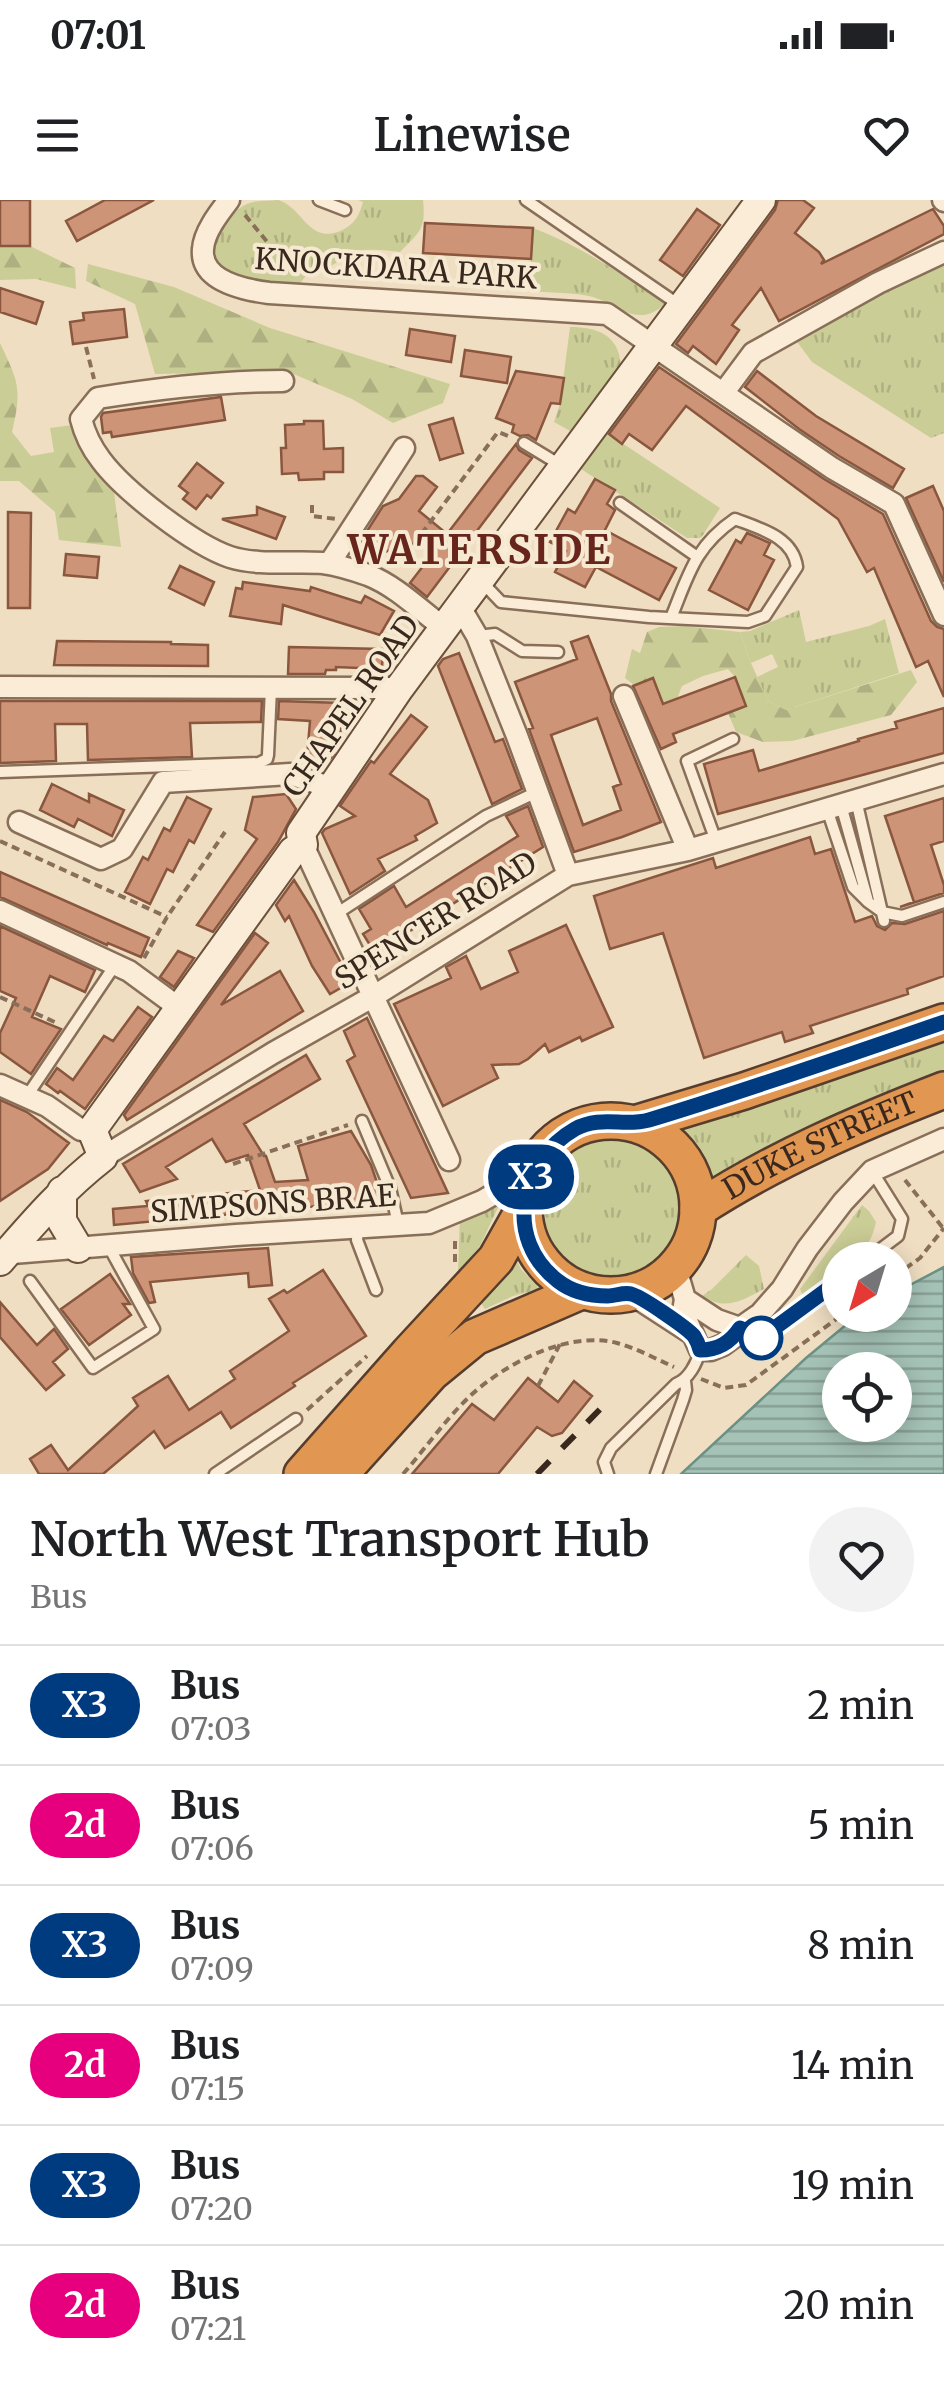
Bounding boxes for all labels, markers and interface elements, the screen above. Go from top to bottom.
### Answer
text: 07:01 [50,12,146,59]
text: Linewise [374,107,570,163]
icon: menu [30,108,85,163]
icon: heart [859,108,914,163]
street label: KNOCKDARA PARK [254,239,539,297]
district label: WATERSIDE [346,525,613,575]
street label: CHAPEL ROAD [273,607,427,804]
street label: SPENCER ROAD [328,843,543,997]
street label: DUKE STREET [716,1082,923,1207]
line badge: X3 [486,1144,576,1210]
text: X3 [508,1155,554,1199]
street label: SIMPSONS BRAE [149,1175,397,1231]
north arrow [822,1242,912,1332]
map controls [822,1242,912,1442]
unlabelled marker [740,1317,782,1359]
button: locate [822,1352,912,1442]
button: heart [809,1507,914,1612]
text: North West Transport Hub [30,1509,650,1569]
text: Bus [30,1577,87,1617]
text: Bus [170,1662,240,1709]
text: 2 min [807,1682,914,1729]
text: X3 [62,1683,108,1727]
text: 07:03 [170,1709,252,1749]
text: Bus [170,1782,240,1829]
text: 5 min [808,1802,914,1849]
text: 2d [64,1803,106,1847]
text: 07:06 [170,1829,254,1869]
text: Bus [170,1902,240,1949]
text: 8 min [807,1922,914,1969]
text: X3 [62,1923,108,1967]
text: 07:09 [170,1949,254,1989]
text: Bus [170,2022,240,2069]
text: 14 min [791,2042,914,2089]
text: 2d [64,2043,106,2087]
text: 07:15 [170,2069,245,2109]
text: Bus [170,2142,240,2189]
text: 19 min [791,2162,914,2209]
text: X3 [62,2163,108,2207]
text: 07:20 [170,2189,253,2229]
text: Bus [170,2262,240,2309]
text: 20 min [784,2282,914,2329]
text: 2d [64,2283,106,2327]
text: 07:21 [170,2309,246,2349]

